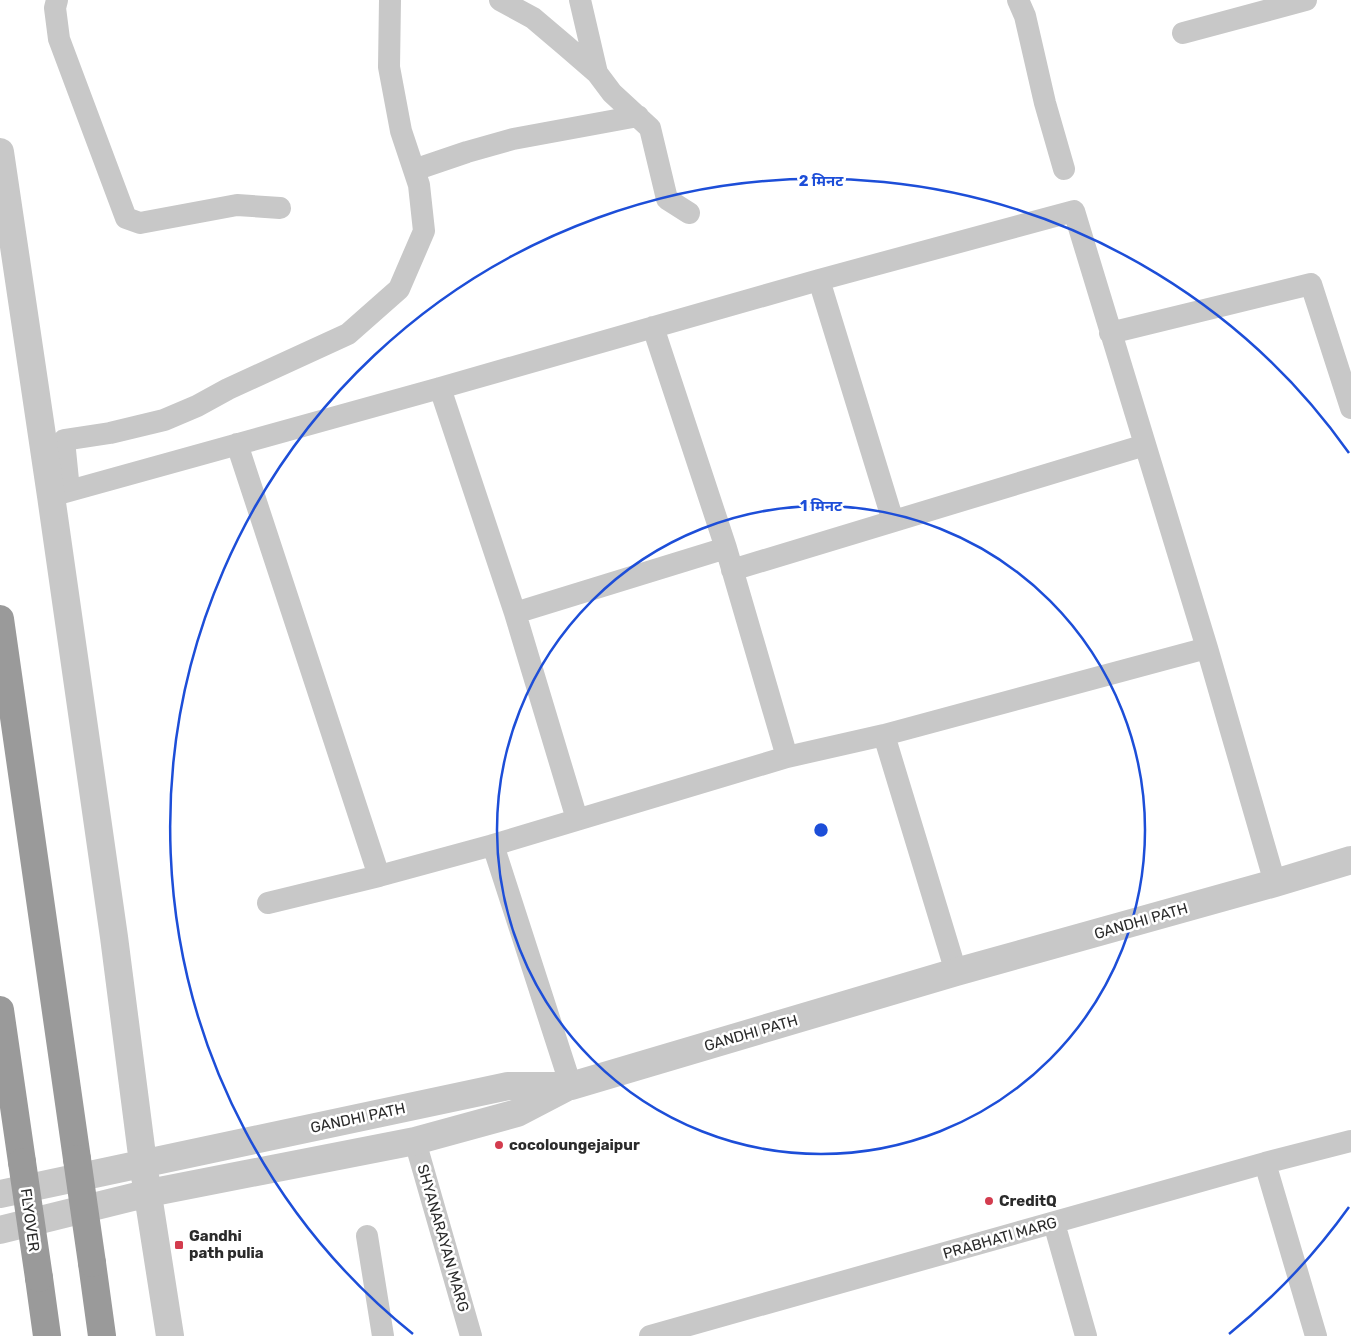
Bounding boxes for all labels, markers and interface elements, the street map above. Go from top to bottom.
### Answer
text: 2 मिनट [799,172,844,190]
text: 1 मिनट [800,497,843,515]
centre of rings [812,821,830,839]
street label: GANDHI PATH [1092,899,1190,943]
street label: GANDHI PATH [702,1011,800,1055]
street label: GANDHI PATH [309,1099,407,1137]
place label: cocoloungejaipur [509,1136,640,1154]
marker: cocoloungejaipur [493,1139,505,1151]
street label: SHYANARAYAN MARG [413,1162,473,1314]
street label: FLYOVER [17,1187,43,1253]
place label: CreditQ [999,1192,1057,1210]
marker: CreditQ [983,1195,995,1207]
street label: PRABHATI MARG [941,1213,1059,1263]
place label: Gandhi path pulia [189,1227,264,1262]
marker: Gandhi path pulia [173,1239,185,1251]

